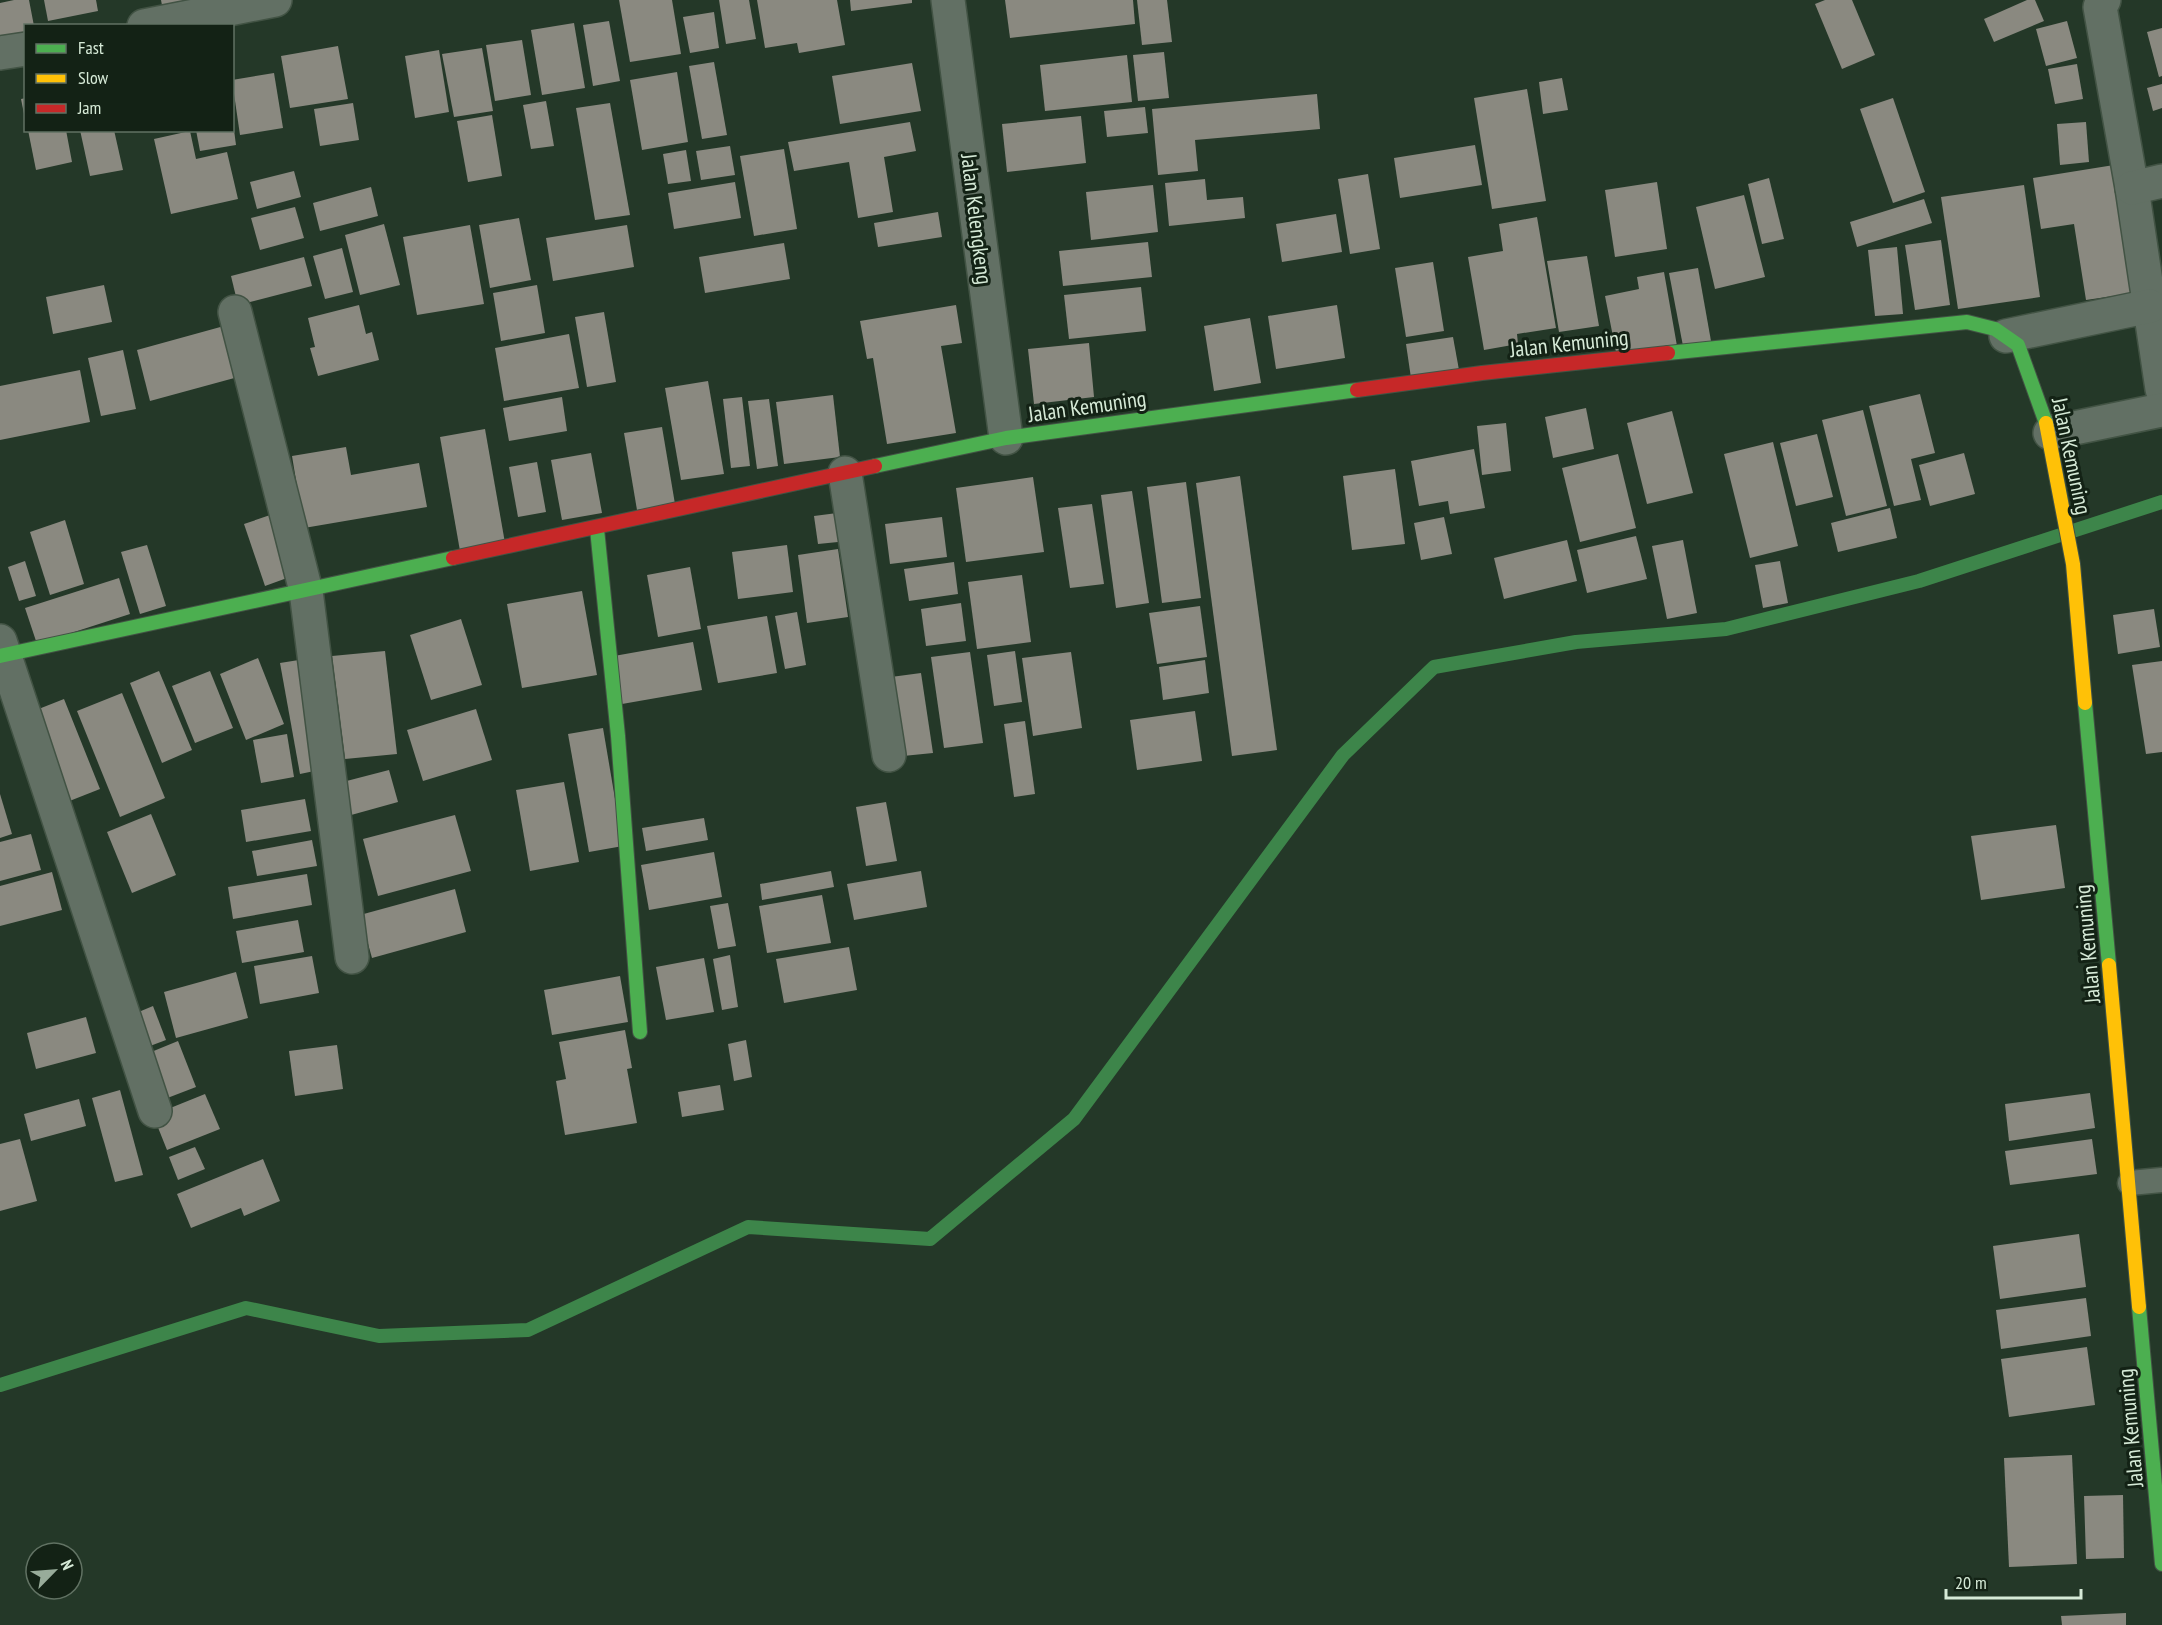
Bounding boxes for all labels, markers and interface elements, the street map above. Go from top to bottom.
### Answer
legend [24,24,234,132]
text: Fast [78,36,104,59]
text: Slow [78,66,109,89]
text: Jam [77,96,101,119]
street label: Jalan Kelengkeng [955,151,999,286]
street label: Jalan Kemuning [1507,323,1630,363]
street label: Jalan Kemuning [1025,384,1148,428]
street label: Jalan Kemuning [2046,394,2098,517]
street label: Jalan Kemuning [2068,884,2106,1005]
street label: Jalan Kemuning [2111,1368,2149,1489]
north arrow [24,1541,84,1601]
text: N [57,1557,78,1573]
scale bar [1946,1562,2081,1600]
text: 20 m [1955,1571,1987,1594]

